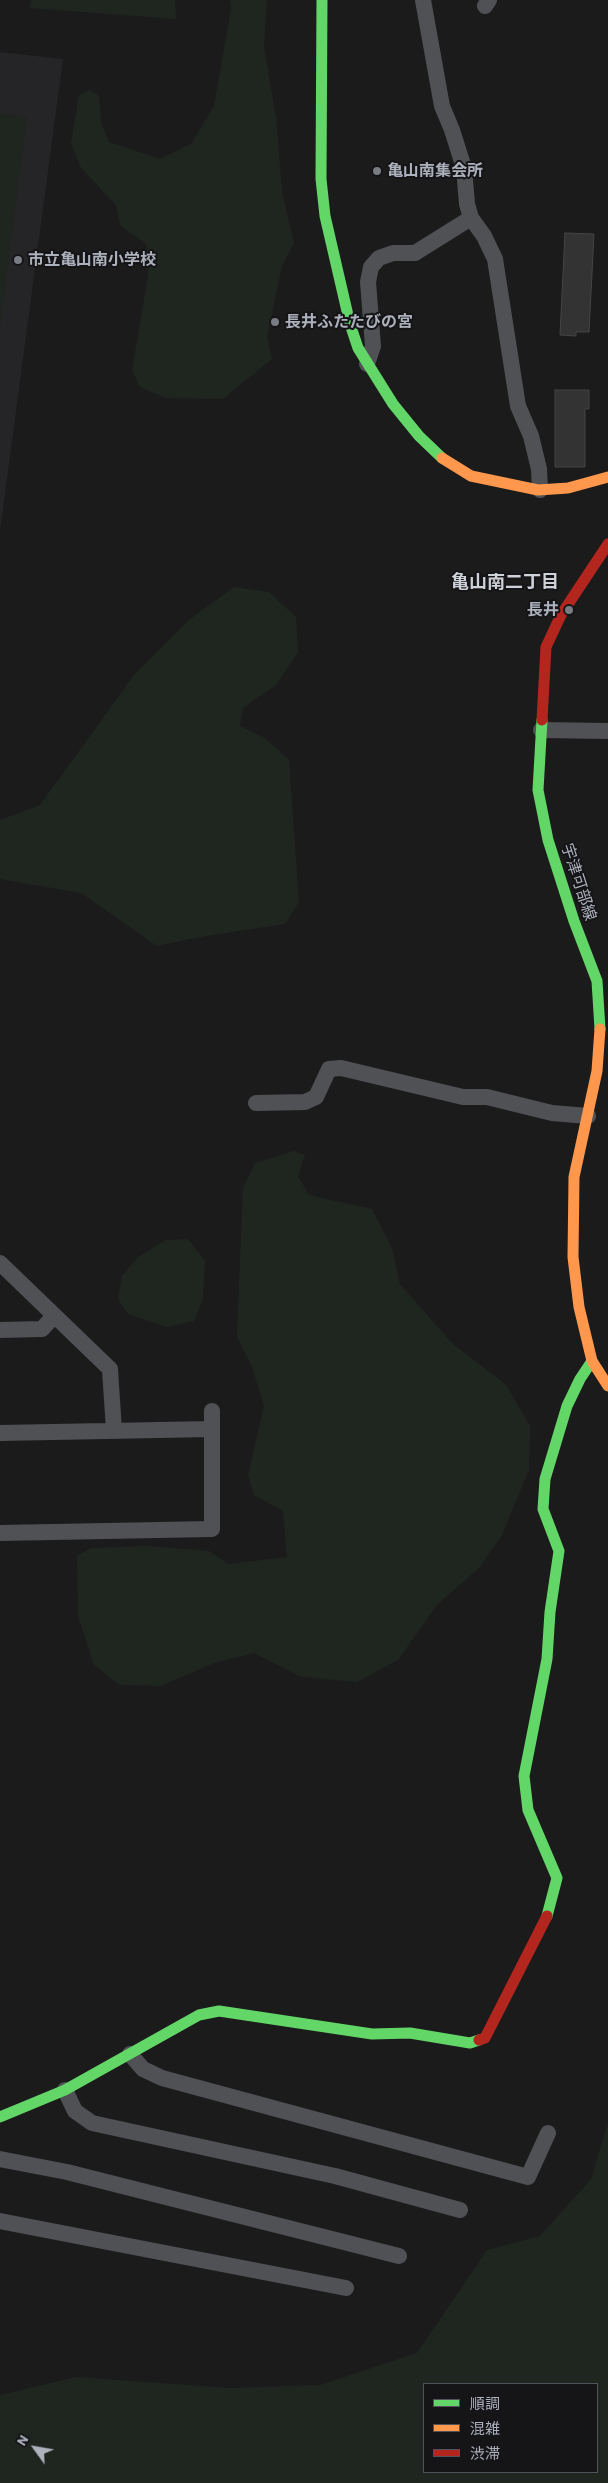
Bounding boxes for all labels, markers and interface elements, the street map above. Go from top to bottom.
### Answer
place label: 亀山南集会所 [387,161,483,181]
marker: 亀山南集会所 [371,165,383,177]
place label: 市立亀山南小学校 [28,250,156,270]
marker: 市立亀山南小学校 [12,254,24,266]
place label: 長井ふたたびの宮 [285,312,413,332]
marker: 長井ふたたびの宮 [269,316,281,328]
district label: 亀山南二丁目 [451,571,559,593]
place label: 長井 [527,600,559,620]
marker: 長井 [563,604,575,616]
street label: 宇津可部線 [558,841,600,923]
legend [423,2383,598,2473]
text: 順調 [470,2394,500,2412]
text: 混雑 [470,2419,500,2437]
north arrow [10,2423,60,2473]
text: N [12,2431,32,2448]
text: 渋滞 [470,2444,500,2462]

